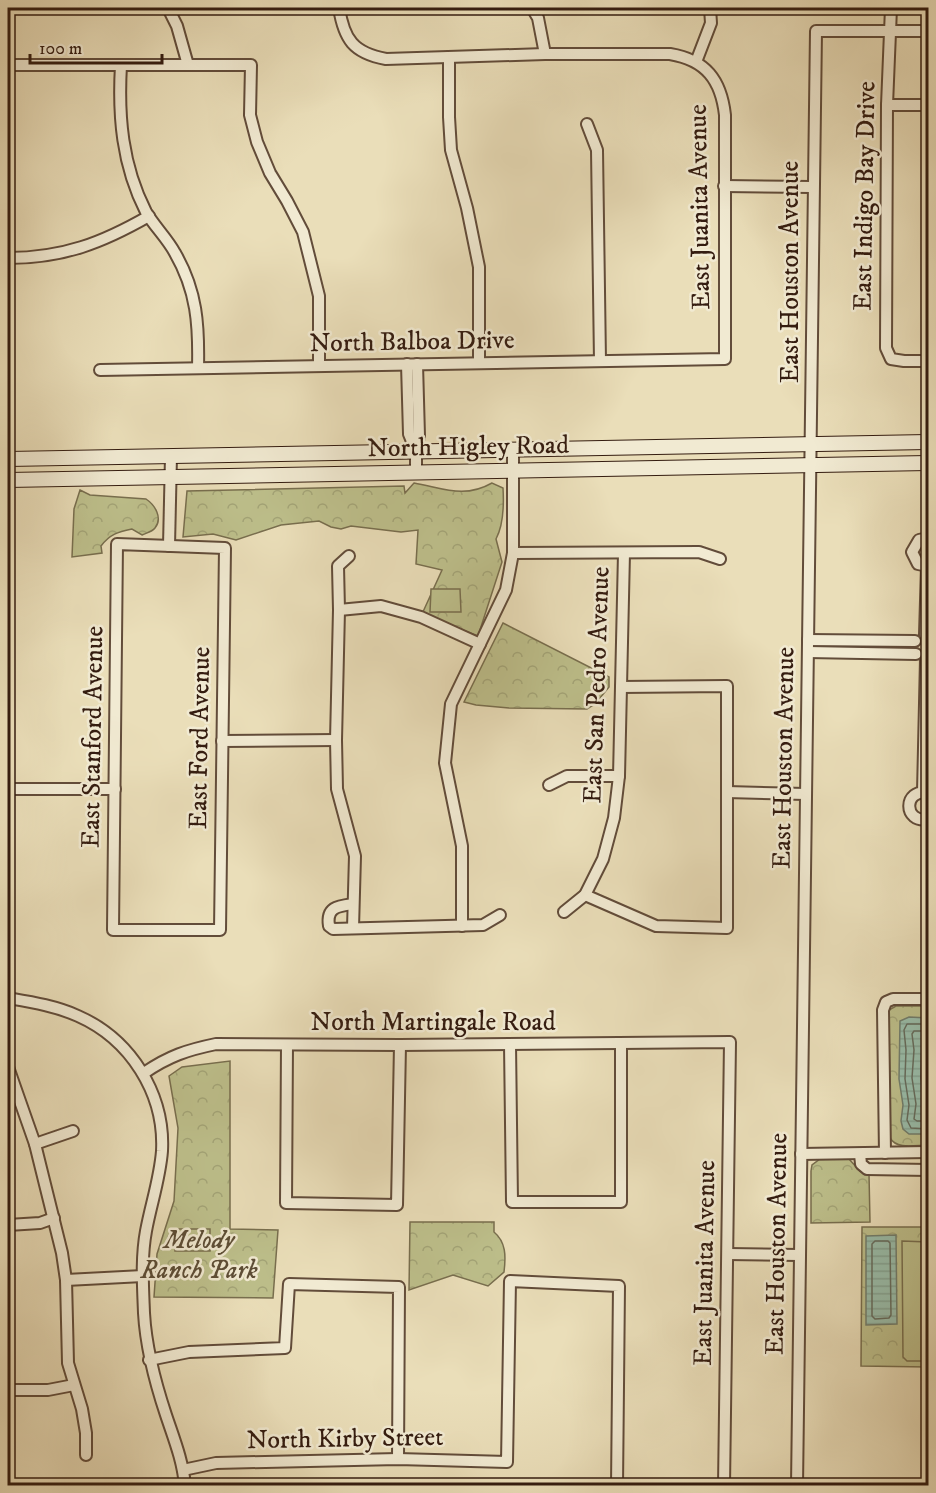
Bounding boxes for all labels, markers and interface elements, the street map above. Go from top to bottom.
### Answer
scale bar [30,27,162,65]
text: 100 m [39,38,82,60]
street label: East Indigo Bay Drive [846,81,884,311]
street label: East Juanita Avenue [682,104,718,310]
street label: East Houston Avenue [774,161,807,383]
street label: North Balboa Drive [309,324,515,360]
street label: North Higley Road [367,429,569,465]
street label: East San Pedro Avenue [576,566,618,804]
street label: East Stanford Avenue [75,626,111,848]
street label: East Ford Avenue [182,646,218,830]
street label: East Houston Avenue [766,647,802,869]
street label: North Martingale Road [310,1006,556,1039]
street label: East Houston Avenue [759,1133,795,1355]
street label: East Juanita Avenue [687,1160,723,1366]
park label: Melody Ranch Park [139,1224,258,1287]
street label: North Kirby Street [246,1421,444,1457]

